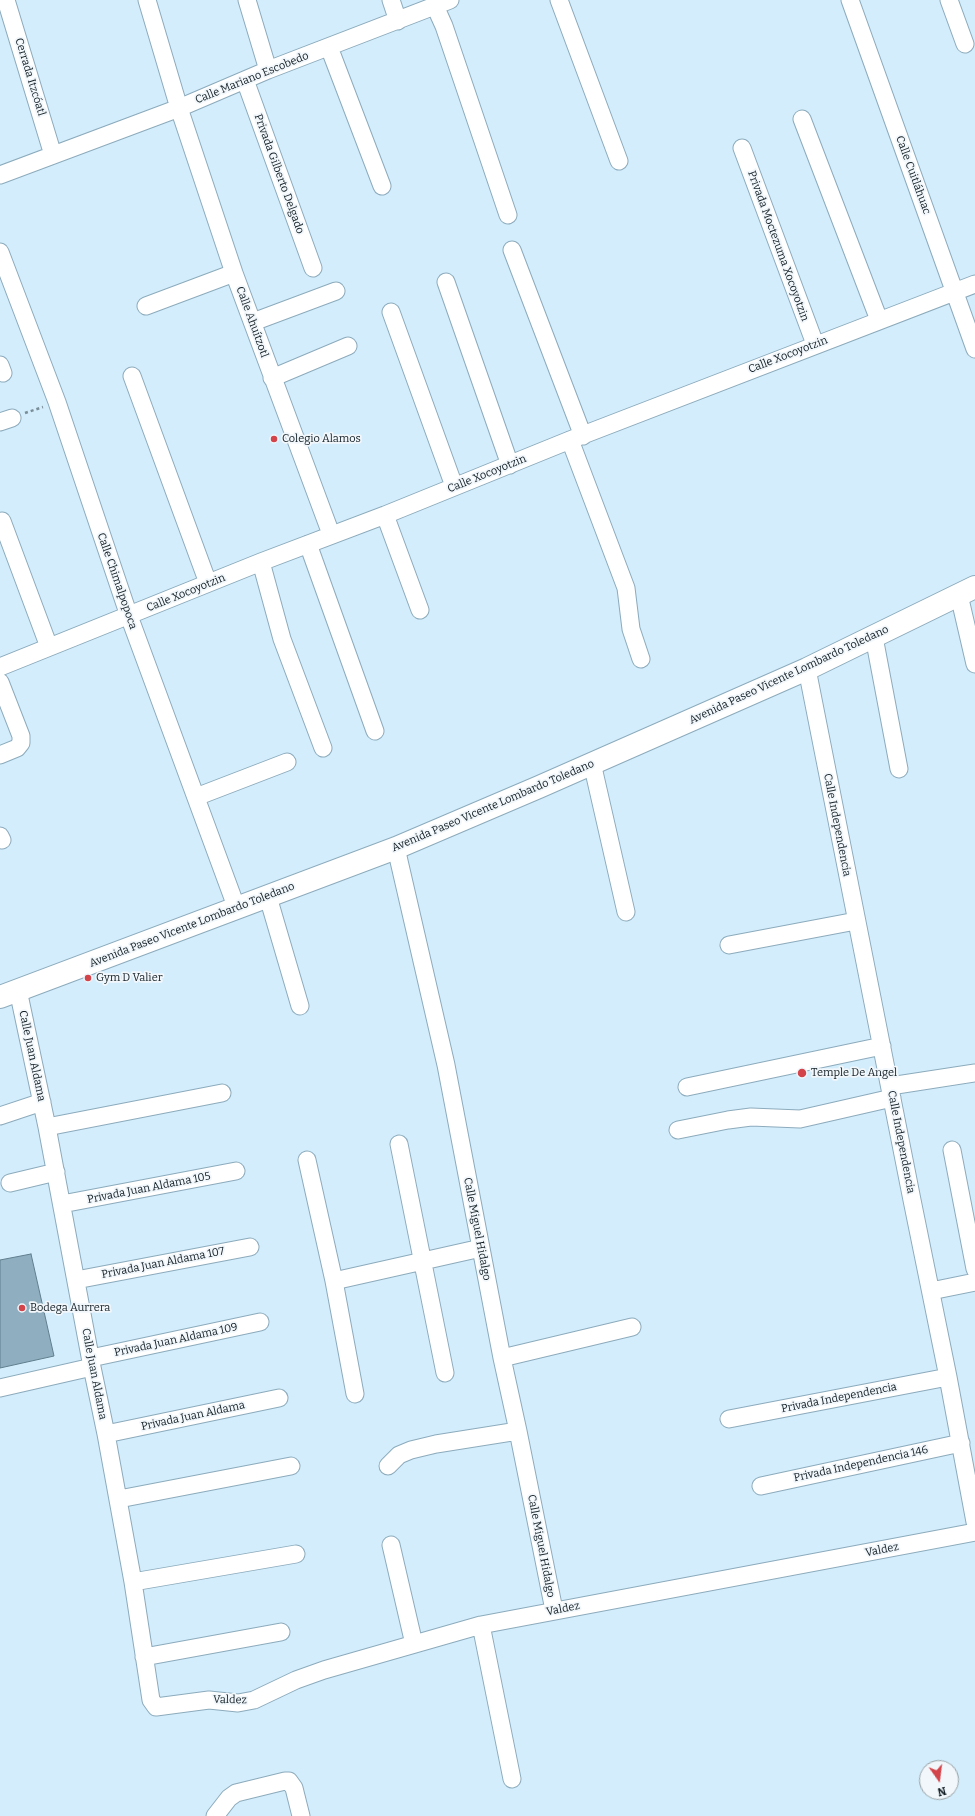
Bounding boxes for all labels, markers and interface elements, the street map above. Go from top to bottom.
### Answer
street label: Cerrada Itzcóatl [12,37,48,117]
street label: Calle Mariano Escobedo [193,49,311,107]
street label: Privada Gilberto Delgado [251,112,307,236]
street label: Calle Cuitláhuac [893,134,933,216]
street label: Privada Moctezuma Xocoyotzin [745,169,811,323]
street label: Calle Ahuítzotl [233,285,271,359]
street label: Calle Xocoyotzin [746,334,830,376]
place label: Colegio Alamos [282,432,361,446]
marker: Colegio Alamos [269,434,279,444]
street label: Calle Xocoyotzin [446,452,528,496]
street label: Calle Chimalpopoca [94,531,140,631]
street label: Calle Xocoyotzin [145,571,227,615]
street label: Avenida Paseo Vicente Lombardo Toledano [687,623,891,727]
street label: Avenida Paseo Vicente Lombardo Toledano [390,757,596,855]
street label: Calle Independencia [821,772,853,878]
street label: Avenida Paseo Vicente Lombardo Toledano [88,880,296,970]
place label: Gym D Valier [96,971,163,985]
marker: Gym D Valier [83,973,93,983]
street label: Calle Juan Aldama [16,1009,48,1103]
place label: Temple De Angel [811,1066,897,1080]
marker: Temple De Angel [796,1067,808,1079]
street label: Calle Independencia [885,1089,917,1195]
street label: Privada Juan Aldama 105 [86,1170,212,1206]
street label: Calle Miguel Hidalgo [461,1176,493,1282]
street label: Privada Juan Aldama 107 [100,1245,226,1281]
place label: Bodega Aurrera [30,1301,110,1315]
marker: Bodega Aurrera [17,1303,27,1313]
street label: Privada Juan Aldama 109 [113,1320,239,1360]
street label: Calle Juan Aldama [79,1327,109,1421]
street label: Privada Independencia [780,1380,898,1416]
street label: Privada Juan Aldama [140,1399,246,1433]
street label: Privada Independencia 146 [793,1443,929,1485]
street label: Calle Miguel Hidalgo [525,1493,557,1599]
street label: Valdez [864,1540,900,1560]
street label: Valdez [545,1599,581,1619]
street label: Valdez [213,1693,247,1707]
north arrow [919,1760,959,1800]
text: N [936,1784,947,1798]

